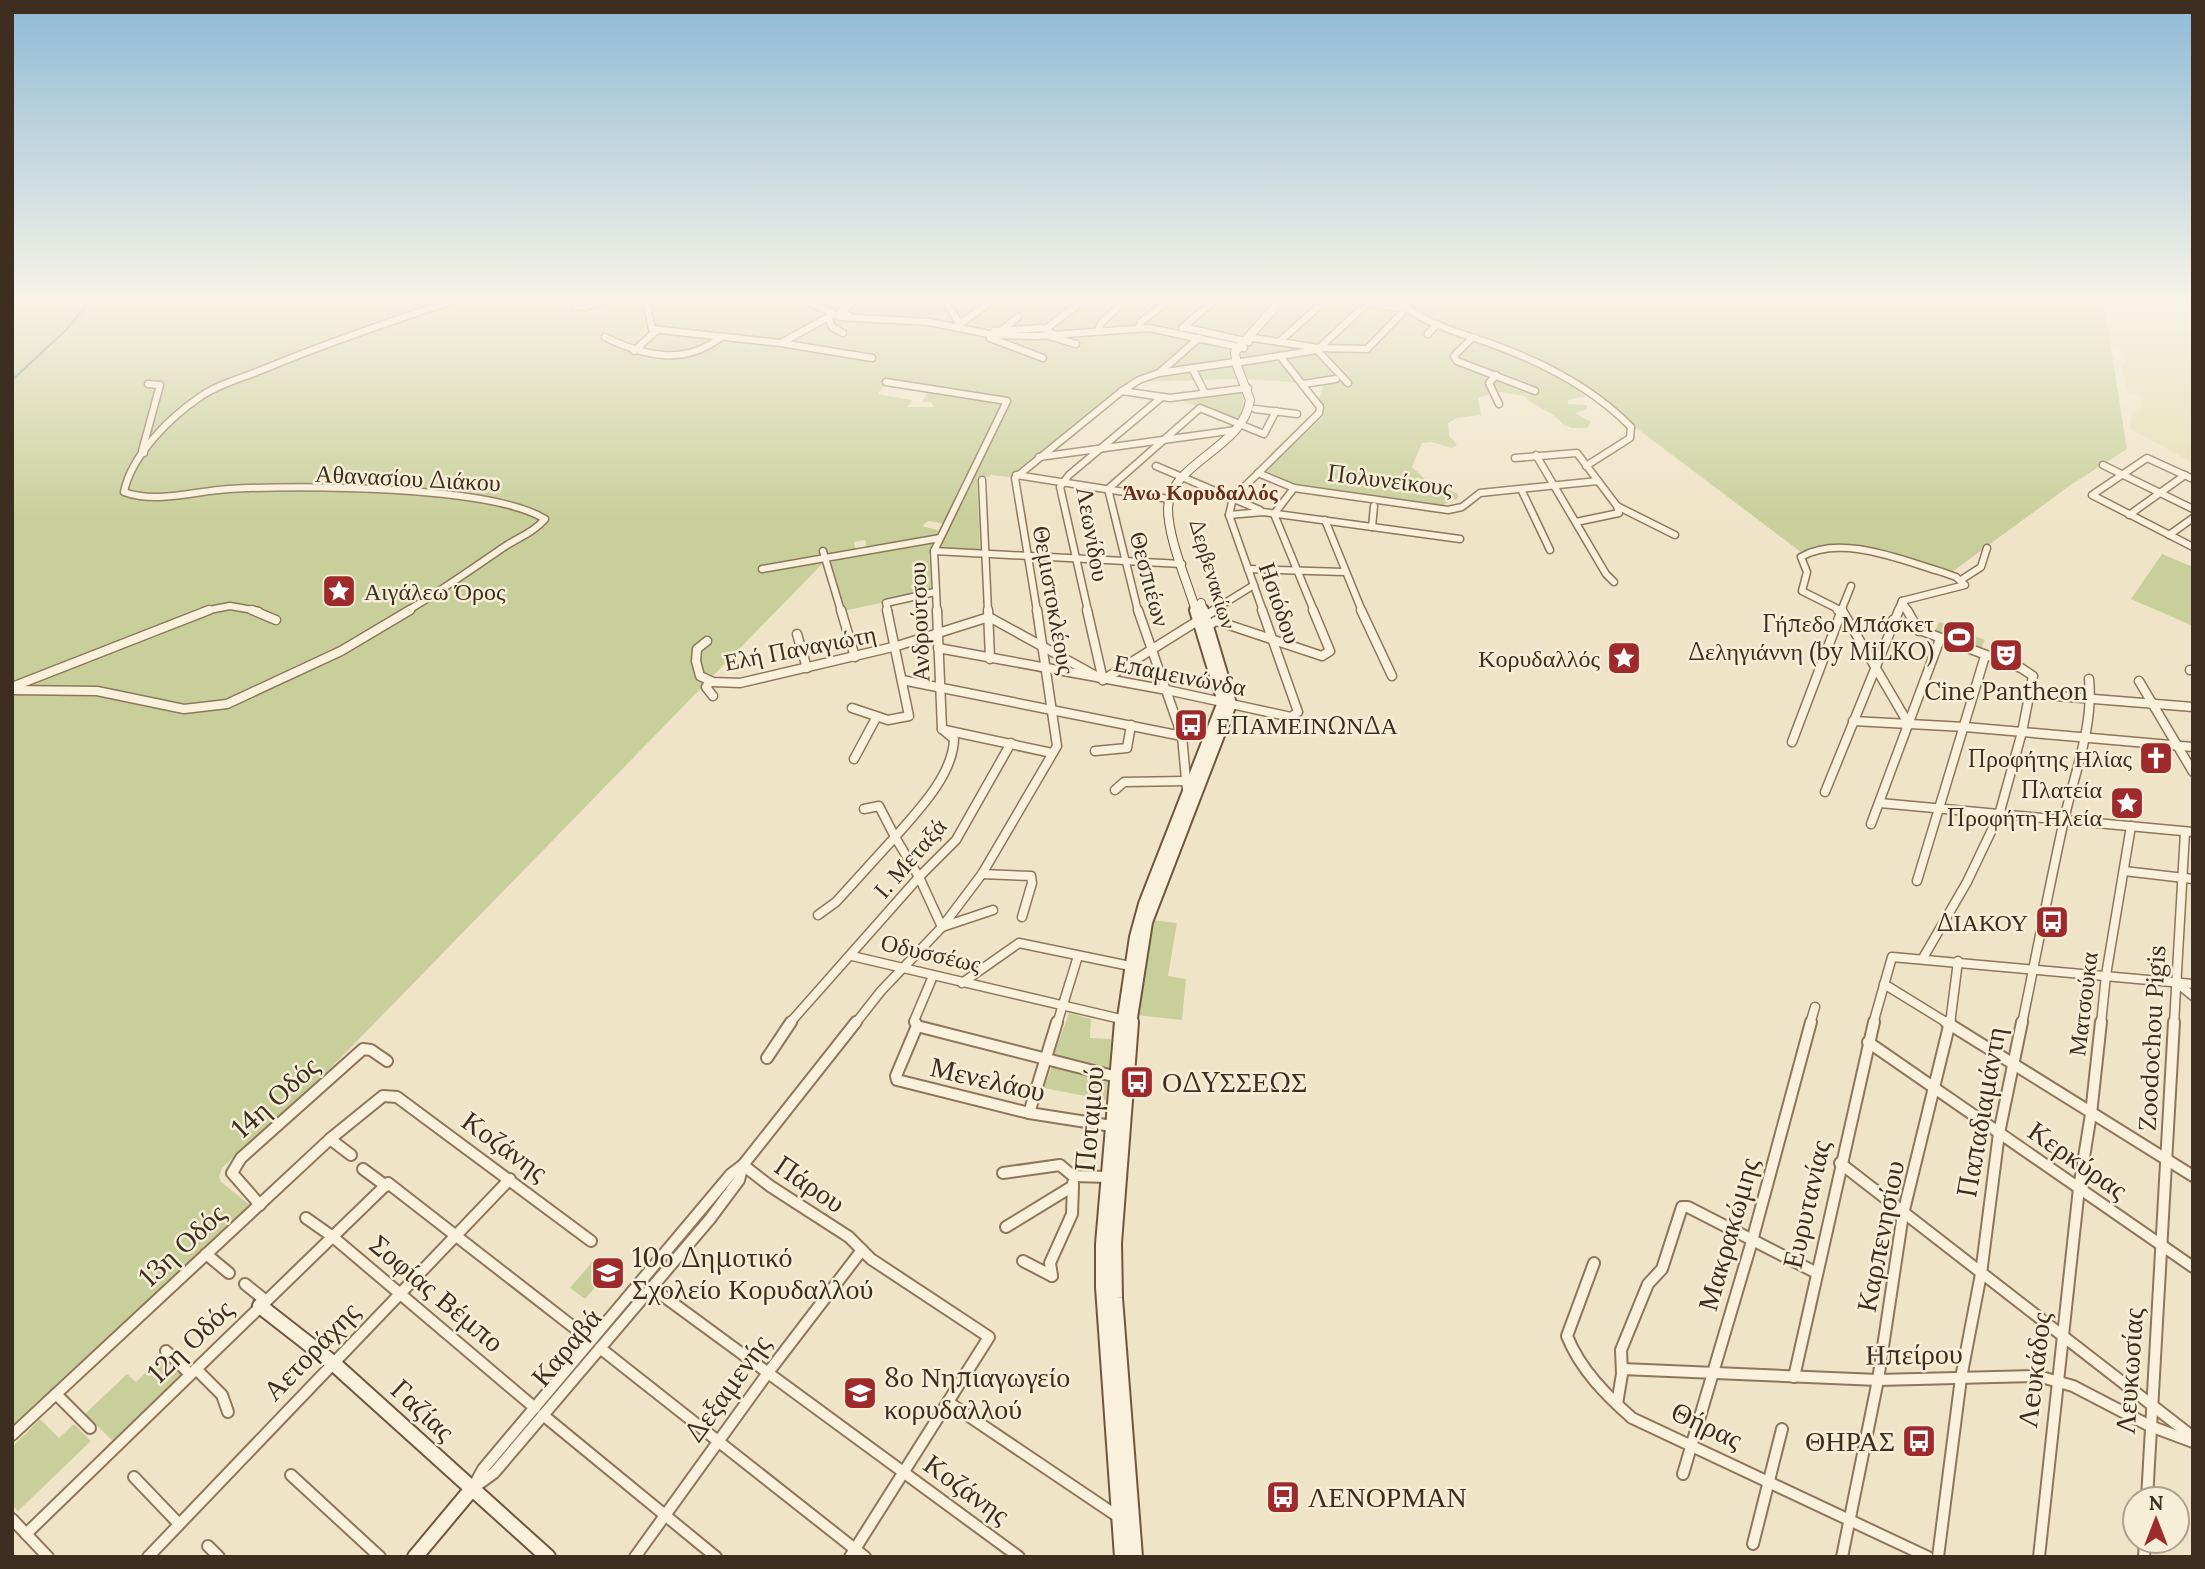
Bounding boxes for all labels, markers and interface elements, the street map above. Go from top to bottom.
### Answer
street label: Πολυνείκους [1326,457,1455,503]
street label: Αθανασίου Διάκου [314,458,502,498]
district label: Άνω Κορυδαλλός [1122,479,1279,506]
street label: Λεωνίδου [1069,484,1117,584]
street label: Δερβενακίων [1183,516,1243,632]
street label: Θεμιστοκλέους [1026,523,1082,677]
street label: Θεσπιέων [1122,528,1178,630]
street label: Ησιόδου [1252,558,1308,648]
street label: Ανδρούτσου [901,561,937,683]
place icon: Αιγάλεω Όρος [320,572,358,610]
place label: Αιγάλεω Όρος [364,576,506,607]
place label: Γήπεδο Μπάσκετ Δεληγιάννη (by MiLKO) [1688,608,1934,667]
street label: Ελή Παναγιώτη [721,618,879,678]
sports icon: Γήπεδο Μπάσκετ Δεληγιάννη (by MiLKO) [1940,618,1978,656]
theatre icon: Cine Pantheon [1987,636,2025,674]
place icon: Κορυδαλλός [1605,639,1643,677]
place label: Κορυδαλλός [1478,643,1600,674]
street label: Επαμεινώνδα [1111,647,1249,703]
place label: Cine Pantheon [1924,676,2088,707]
bus stop icon: ΕΠΑΜΕΙΝΩΝΔΑ [1172,706,1210,744]
place label: ΕΠΑΜΕΙΝΩΝΔΑ [1216,710,1398,741]
church icon: Προφήτης Ηλίας [2137,739,2175,777]
place label: Προφήτης Ηλίας [1968,743,2132,774]
place label: Πλατεία Προφήτη Ηλεία [1947,774,2102,833]
place icon: Πλατεία Προφήτη Ηλεία [2108,784,2146,822]
street label: Ι. Μεταξά [867,811,954,904]
bus stop icon: ΔΙΑΚΟΥ [2033,903,2071,941]
place label: ΔΙΑΚΟΥ [1937,907,2028,938]
street label: Οδυσσέως [878,926,985,980]
street label: Zoodochou Pigis [2132,944,2172,1132]
street label: Ματσούκα [2061,950,2105,1058]
street label: Παπαδιαμάντη [1948,1024,2014,1200]
street label: 14η Οδός [224,1048,326,1146]
street label: Μενελάου [927,1048,1049,1110]
bus stop icon: ΟΔYΣΣΕΩΣ [1118,1063,1156,1101]
street label: Ποταμού [1066,1064,1112,1174]
place label: ΟΔYΣΣΕΩΣ [1162,1064,1307,1100]
street label: Κοζάνης [455,1103,555,1189]
street label: Κερκύρας [2021,1113,2135,1207]
street label: Ευρυτανίας [1774,1136,1838,1272]
street label: Πάρου [768,1147,852,1221]
street label: Μακρακώμης [1689,1153,1767,1315]
street label: Καρπενησίου [1848,1157,1912,1315]
street label: 13η Οδός [131,1196,233,1294]
street label: Σοφίας Βέμπο [362,1226,512,1360]
place label: 10ο Δημοτικό Σχολείο Κορυδαλλού [632,1239,873,1307]
school or university icon: 10ο Δημοτικό Σχολείο Κορυδαλλού [589,1254,627,1292]
street label: 12η Οδός [139,1291,241,1391]
street label: Αετοράχης [255,1294,367,1408]
street label: Καραβά [523,1300,609,1394]
street label: Λευκωσίας [2107,1307,2151,1435]
street label: Λeυκάδος [2009,1310,2059,1430]
street label: Δεξαμενής [676,1327,778,1449]
street label: Ηπείρου [1865,1335,1963,1373]
place label: 8ο Νηπιαγωγείο κορυδαλλού [884,1359,1070,1427]
street label: Γαζίας [383,1371,463,1449]
school or university icon: 8ο Νηπιαγωγείο κορυδαλλού [841,1374,879,1412]
street label: Θήρας [1666,1393,1748,1457]
bus stop icon: ΘΗΡΑΣ [1900,1422,1938,1460]
place label: ΘΗΡΑΣ [1805,1423,1895,1459]
street label: Κοζάνης [917,1446,1017,1532]
bus stop icon: ΛΕΝΟΡΜΑΝ [1264,1478,1302,1516]
place label: ΛΕΝΟΡΜΑΝ [1308,1479,1467,1515]
north arrow [2121,1485,2191,1555]
text: N [2149,1491,2164,1515]

